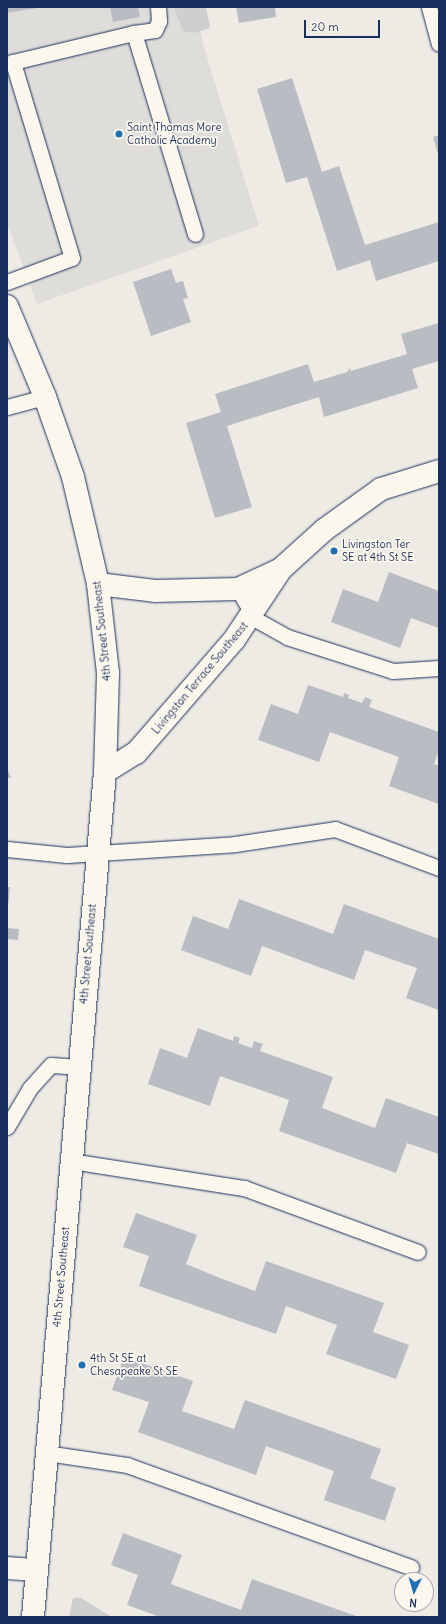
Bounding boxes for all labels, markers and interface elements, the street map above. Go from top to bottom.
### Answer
scale bar [306,12,382,38]
text: 20 m [311,19,339,34]
place label: Saint Thomas More Catholic Academy [127,121,221,147]
marker: Saint Thomas More Catholic Academy [114,129,124,139]
place label: Livingston Ter SE at 4th St SE [342,538,414,564]
marker: Livingston Ter SE at 4th St SE [329,546,339,556]
street label: 4th Street Southeast [90,580,114,682]
street label: Livingston Terrace Southeast [149,619,251,737]
street label: 4th Street Southeast [77,903,99,1005]
street label: 4th Street Southeast [50,1226,72,1328]
place label: 4th St SE at Chesapeake St SE [90,1352,178,1378]
marker: 4th St SE at Chesapeake St SE [77,1360,87,1370]
north arrow [394,1572,434,1612]
text: N [409,1596,417,1610]

